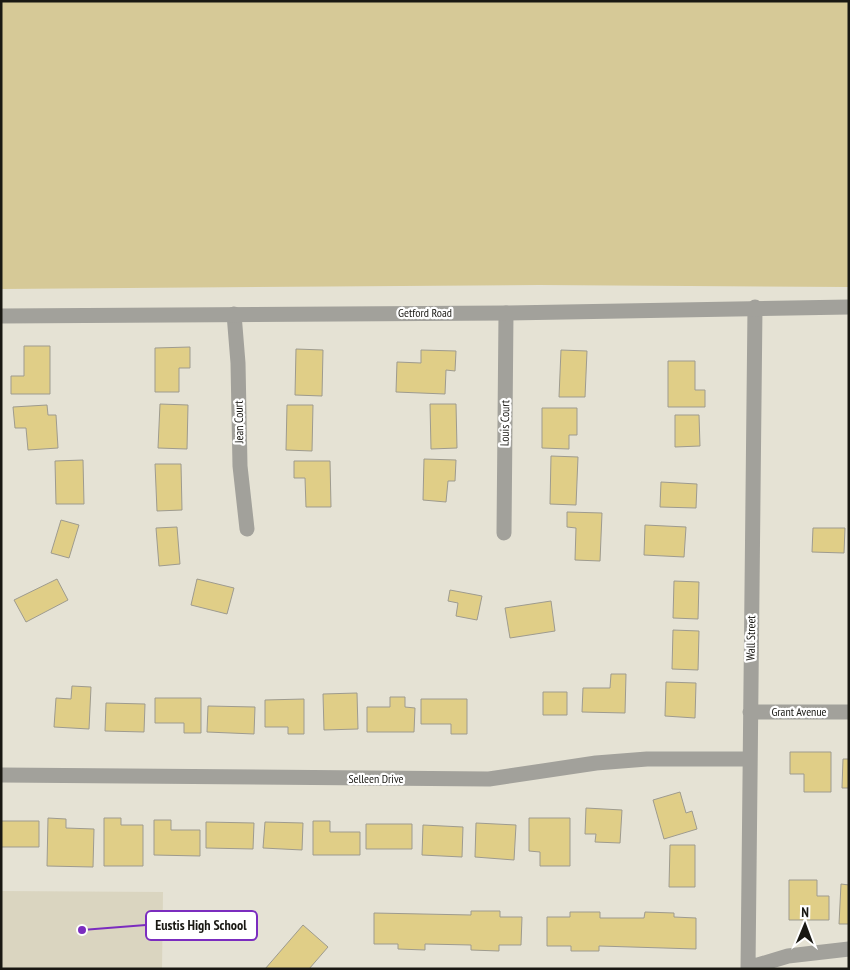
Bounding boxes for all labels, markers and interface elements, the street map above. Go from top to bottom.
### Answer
street label: Getford Road [398,305,452,320]
street label: Louis Court [497,399,512,446]
street label: Jean Court [231,400,246,445]
street label: Wall Street [743,614,758,661]
street label: Grant Avenue [771,704,827,719]
street label: Selleen Drive [348,771,404,786]
north arrow [780,900,830,950]
text: N [801,903,809,921]
callout: Eustis High School [146,911,257,940]
text: Eustis High School [155,916,247,934]

